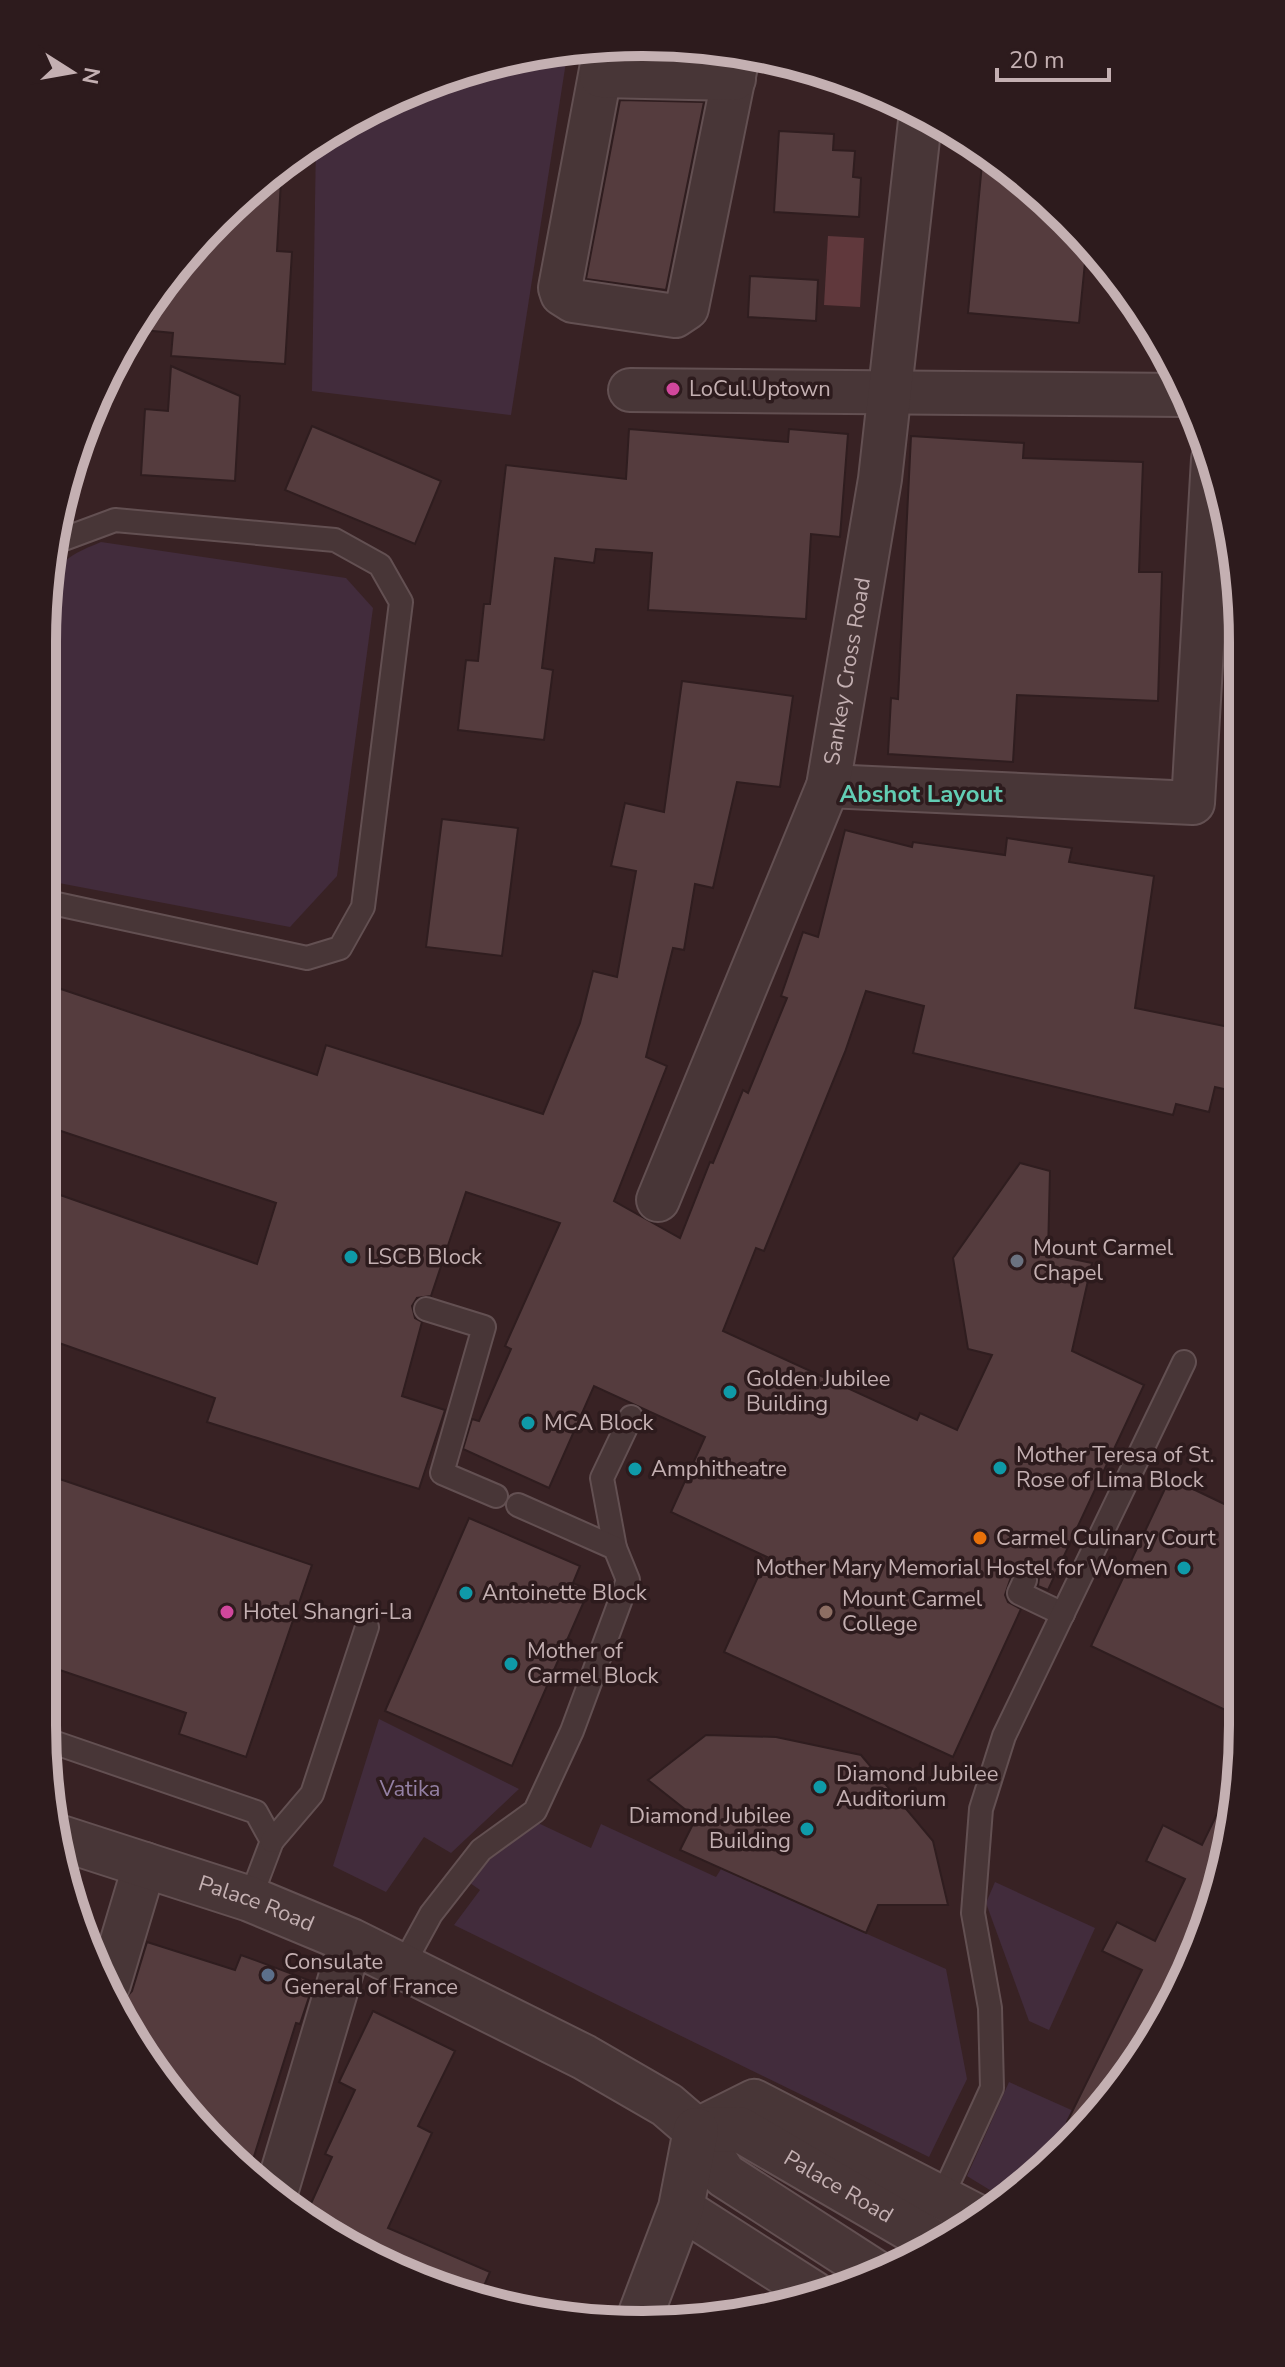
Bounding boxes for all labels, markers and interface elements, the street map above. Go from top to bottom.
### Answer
north arrow [32,32,112,112]
scale bar [997,32,1109,82]
text: 20 m [1009,44,1065,76]
text: N [74,65,107,87]
place label: LoCul.Uptown [689,374,831,404]
marker: LoCul.Uptown [664,380,682,398]
street label: Sankey Cross Road [817,575,878,767]
district label: Abshot Layout [839,778,1003,810]
place label: Mount Carmel Chapel [1033,1233,1174,1288]
place label: LSCB Block [367,1242,483,1272]
marker: LSCB Block [342,1248,360,1266]
marker: Mount Carmel Chapel [1008,1252,1026,1270]
place label: Golden Jubilee Building [746,1364,891,1419]
marker: Golden Jubilee Building [721,1383,739,1401]
place label: MCA Block [544,1408,655,1438]
marker: MCA Block [519,1414,537,1432]
place label: Mother Teresa of St. Rose of Lima Block [1016,1440,1215,1495]
place label: Amphitheatre [651,1454,787,1484]
marker: Mother Teresa of St. Rose of Lima Block [991,1459,1009,1477]
marker: Amphitheatre [626,1460,644,1478]
place label: Carmel Culinary Court [996,1523,1216,1553]
marker: Carmel Culinary Court [971,1529,989,1547]
place label: Mother Mary Memorial Hostel for Women [755,1553,1168,1583]
marker: Mother Mary Memorial Hostel for Women [1175,1559,1193,1577]
place label: Antoinette Block [482,1578,648,1608]
marker: Antoinette Block [457,1584,475,1602]
place label: Mount Carmel College [842,1584,983,1639]
place label: Hotel Shangri-La [243,1597,412,1627]
marker: Hotel Shangri-La [218,1603,236,1621]
marker: Mount Carmel College [817,1603,835,1621]
place label: Mother of Carmel Block [527,1636,659,1691]
marker: Mother of Carmel Block [502,1655,520,1673]
place label: Diamond Jubilee Auditorium [836,1759,998,1814]
park label: Vatika [379,1774,440,1804]
marker: Diamond Jubilee Auditorium [811,1778,829,1796]
place label: Diamond Jubilee Building [629,1801,791,1856]
marker: Diamond Jubilee Building [798,1820,816,1838]
street label: Palace Road [194,1868,319,1939]
place label: Consulate General of France [284,1947,458,2002]
marker: Consulate General of France [259,1966,277,1984]
street label: Palace Road [778,2143,899,2230]

